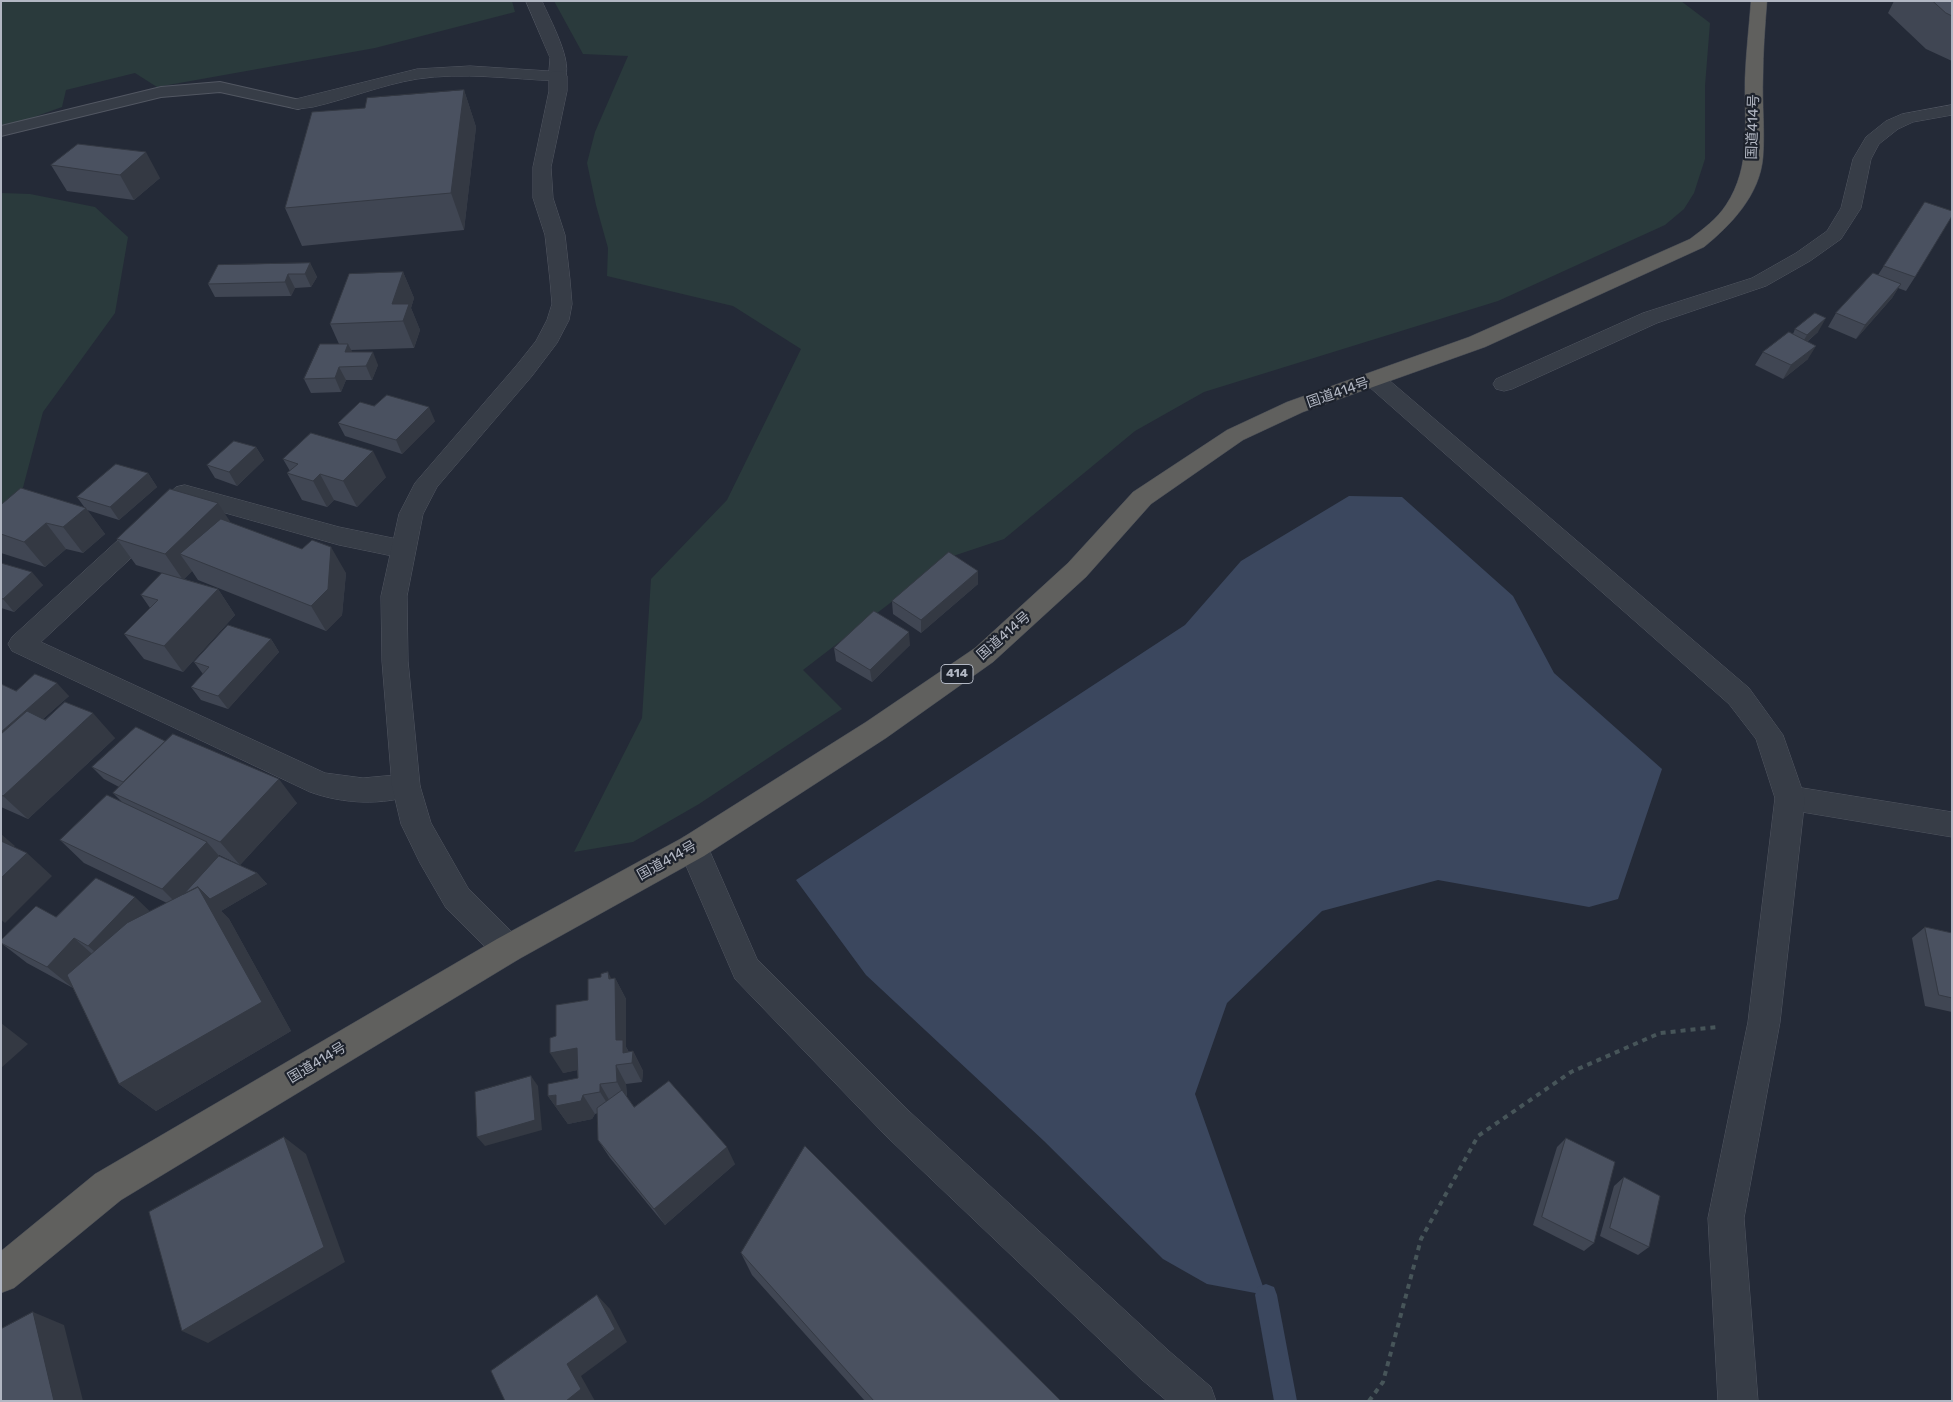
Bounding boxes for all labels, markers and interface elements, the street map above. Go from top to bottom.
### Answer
street label: 国道414号 [1743,94,1763,160]
street label: 国道414号 [1304,374,1372,412]
street label: 国道414号 [974,608,1034,664]
road number: 414 [941,664,973,684]
street label: 国道414号 [634,838,700,884]
street label: 国道414号 [285,1039,349,1087]

